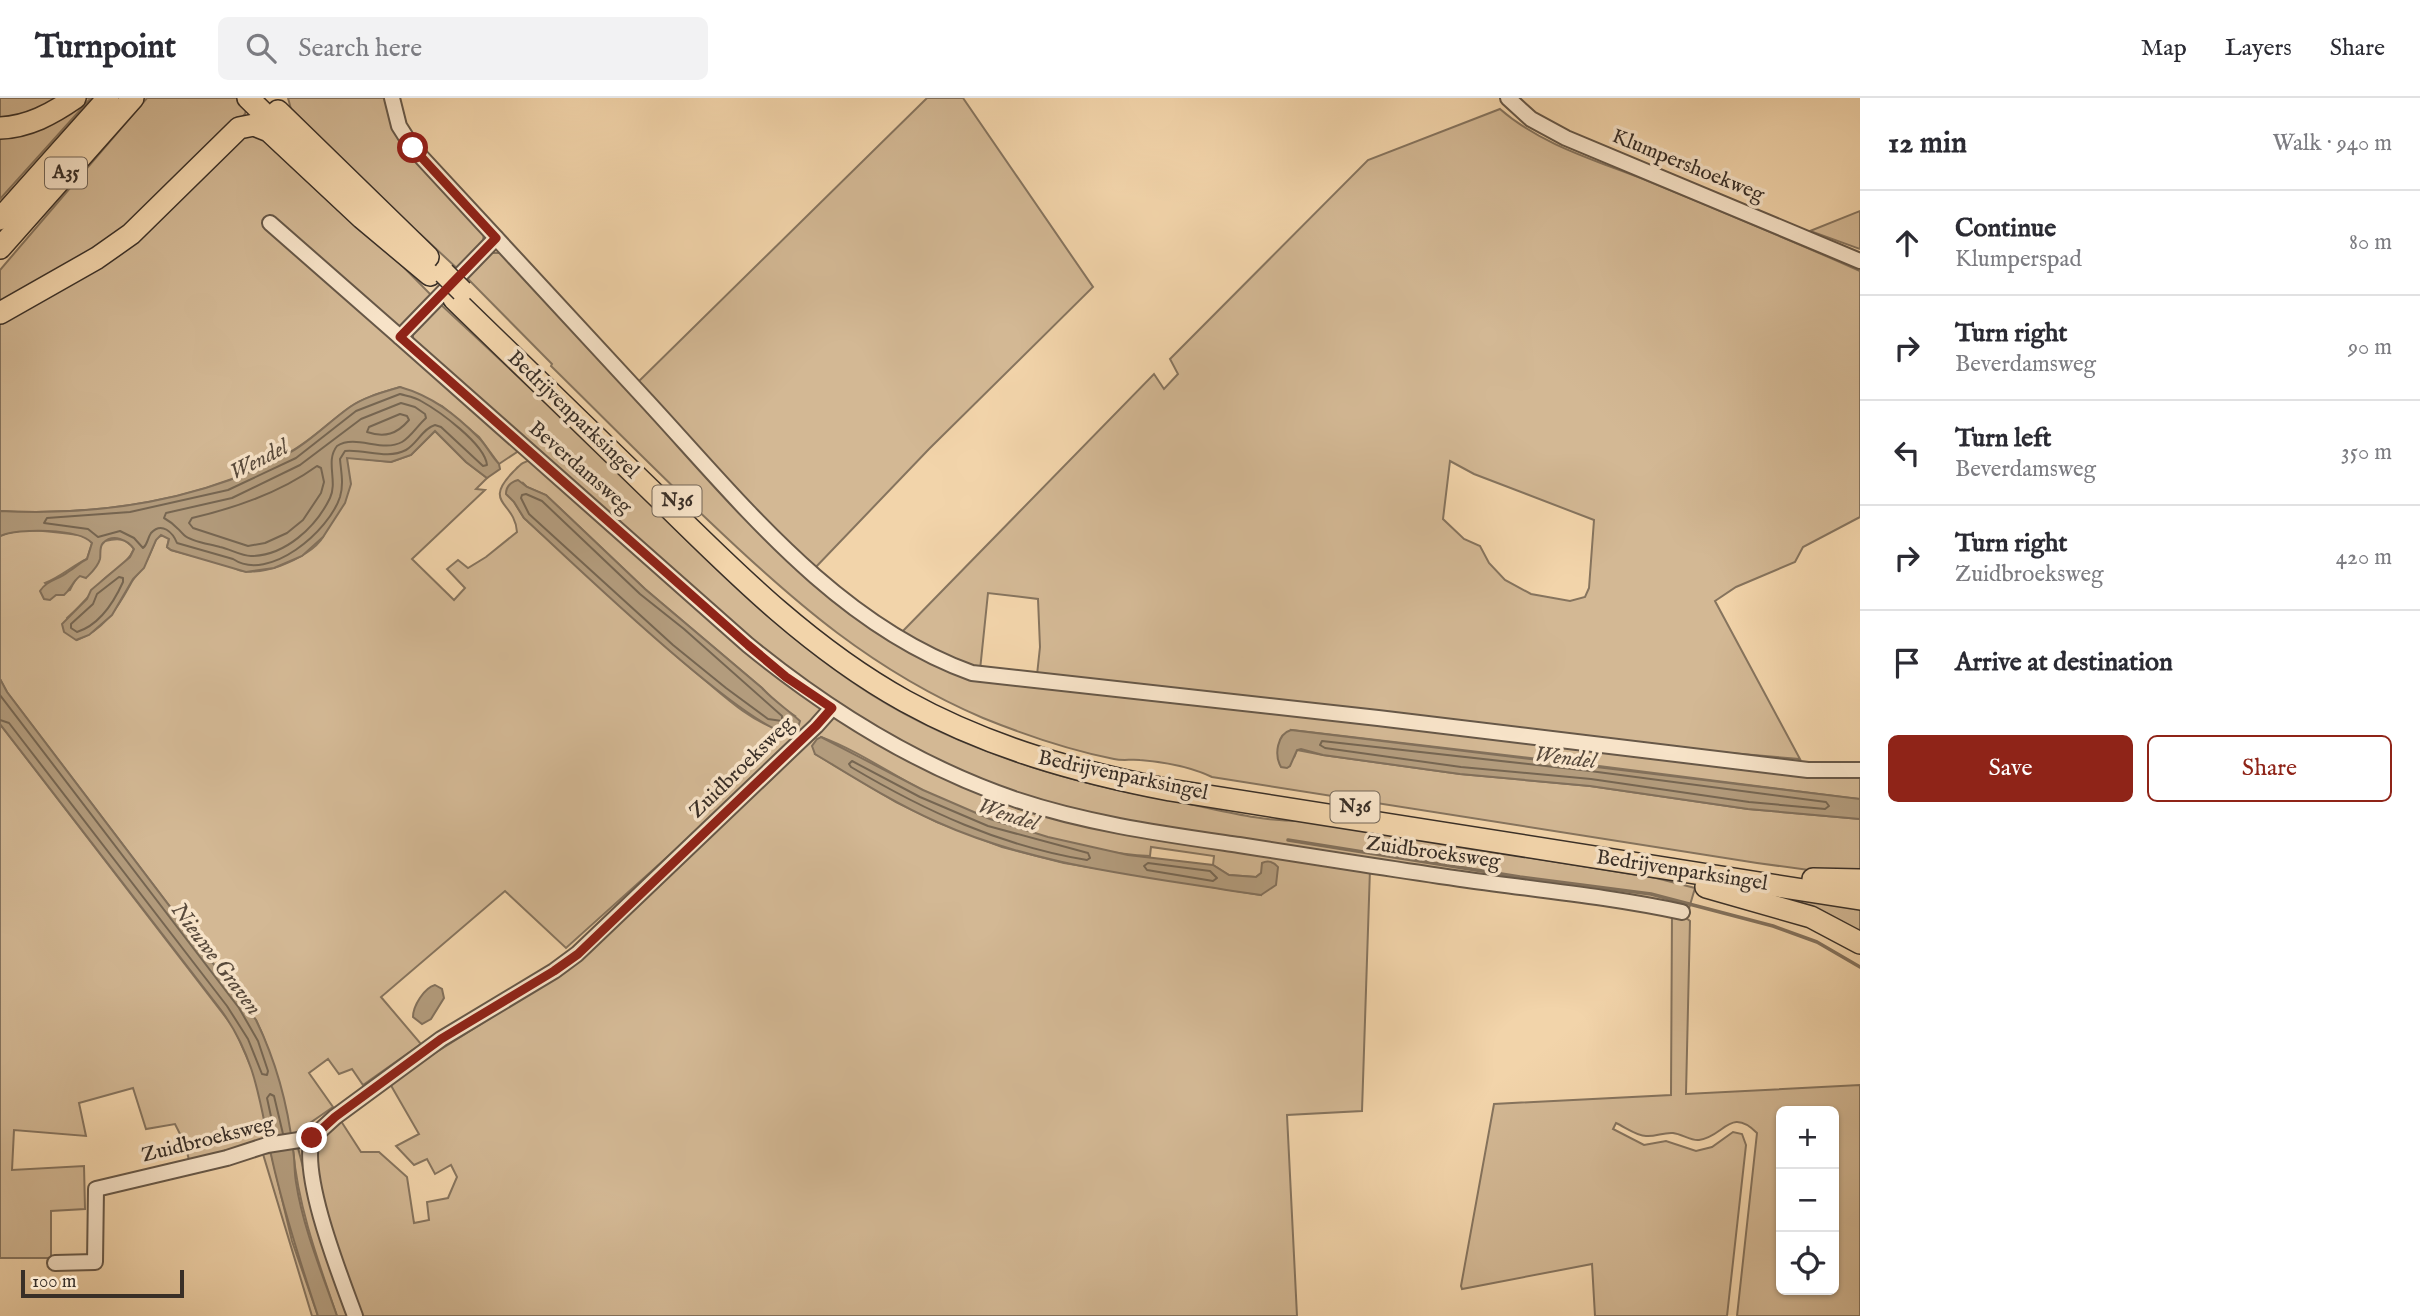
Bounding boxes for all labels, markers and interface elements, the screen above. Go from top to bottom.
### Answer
search box [218,17,708,80]
text: Turnpoint [35,27,176,69]
icon: search [242,29,280,67]
text: Search here [298,32,422,65]
text: Map [2141,33,2187,64]
text: Layers [2225,33,2292,64]
text: Share [2330,33,2385,64]
street label: Klumpershoekweg [1608,123,1769,209]
text: 12 min [1888,125,1967,163]
text: Walk · 940 m [2273,129,2392,158]
route start [397,132,428,163]
road number: A35 [45,158,87,188]
text: Continue [1955,212,2056,245]
icon: ahead [1888,224,1926,262]
text: 80 m [2349,228,2392,257]
text: Klumperspad [1955,245,2082,274]
text: Turn right [1955,317,2068,350]
icon: right [1888,329,1926,367]
text: 90 m [2348,333,2392,362]
street label: Bedrijvenparksingel [501,345,645,485]
text: Beverdamsweg [1955,350,2096,379]
street label: Beverdamsweg [523,416,638,521]
text: Turn left [1955,422,2052,455]
water label: Wendel [225,432,295,487]
icon: left [1888,434,1926,472]
text: 350 m [2341,438,2392,467]
text: Beverdamsweg [1955,455,2096,484]
road number: N36 [652,486,702,516]
text: Turn right [1955,527,2068,560]
icon: right [1888,539,1926,577]
text: 420 m [2336,543,2392,572]
text: Zuidbroeksweg [1955,560,2103,589]
icon: arrive [1888,644,1926,682]
text: Arrive at destination [1955,646,2173,679]
street label: Zuidbroeksweg [684,711,801,825]
button: Save [1888,735,2133,802]
button: Share [2147,735,2392,802]
water label: Wendel [1532,740,1599,776]
street label: Bedrijvenparksingel [1035,745,1211,807]
water label: Wendel [974,792,1044,839]
road number: N36 [1330,792,1380,822]
street label: Zuidbroeksweg [1364,830,1503,876]
street label: Bedrijvenparksingel [1594,844,1770,898]
water label: Nieuwe Graven [164,897,268,1021]
map controls [1776,1106,1839,1295]
button: + [1776,1106,1839,1169]
street label: Zuidbroeksweg [139,1110,278,1169]
route end [296,1122,327,1153]
button: − [1776,1169,1839,1232]
button: locate [1776,1232,1839,1295]
scale bar [21,1267,184,1299]
text: 100 m [32,1270,76,1294]

